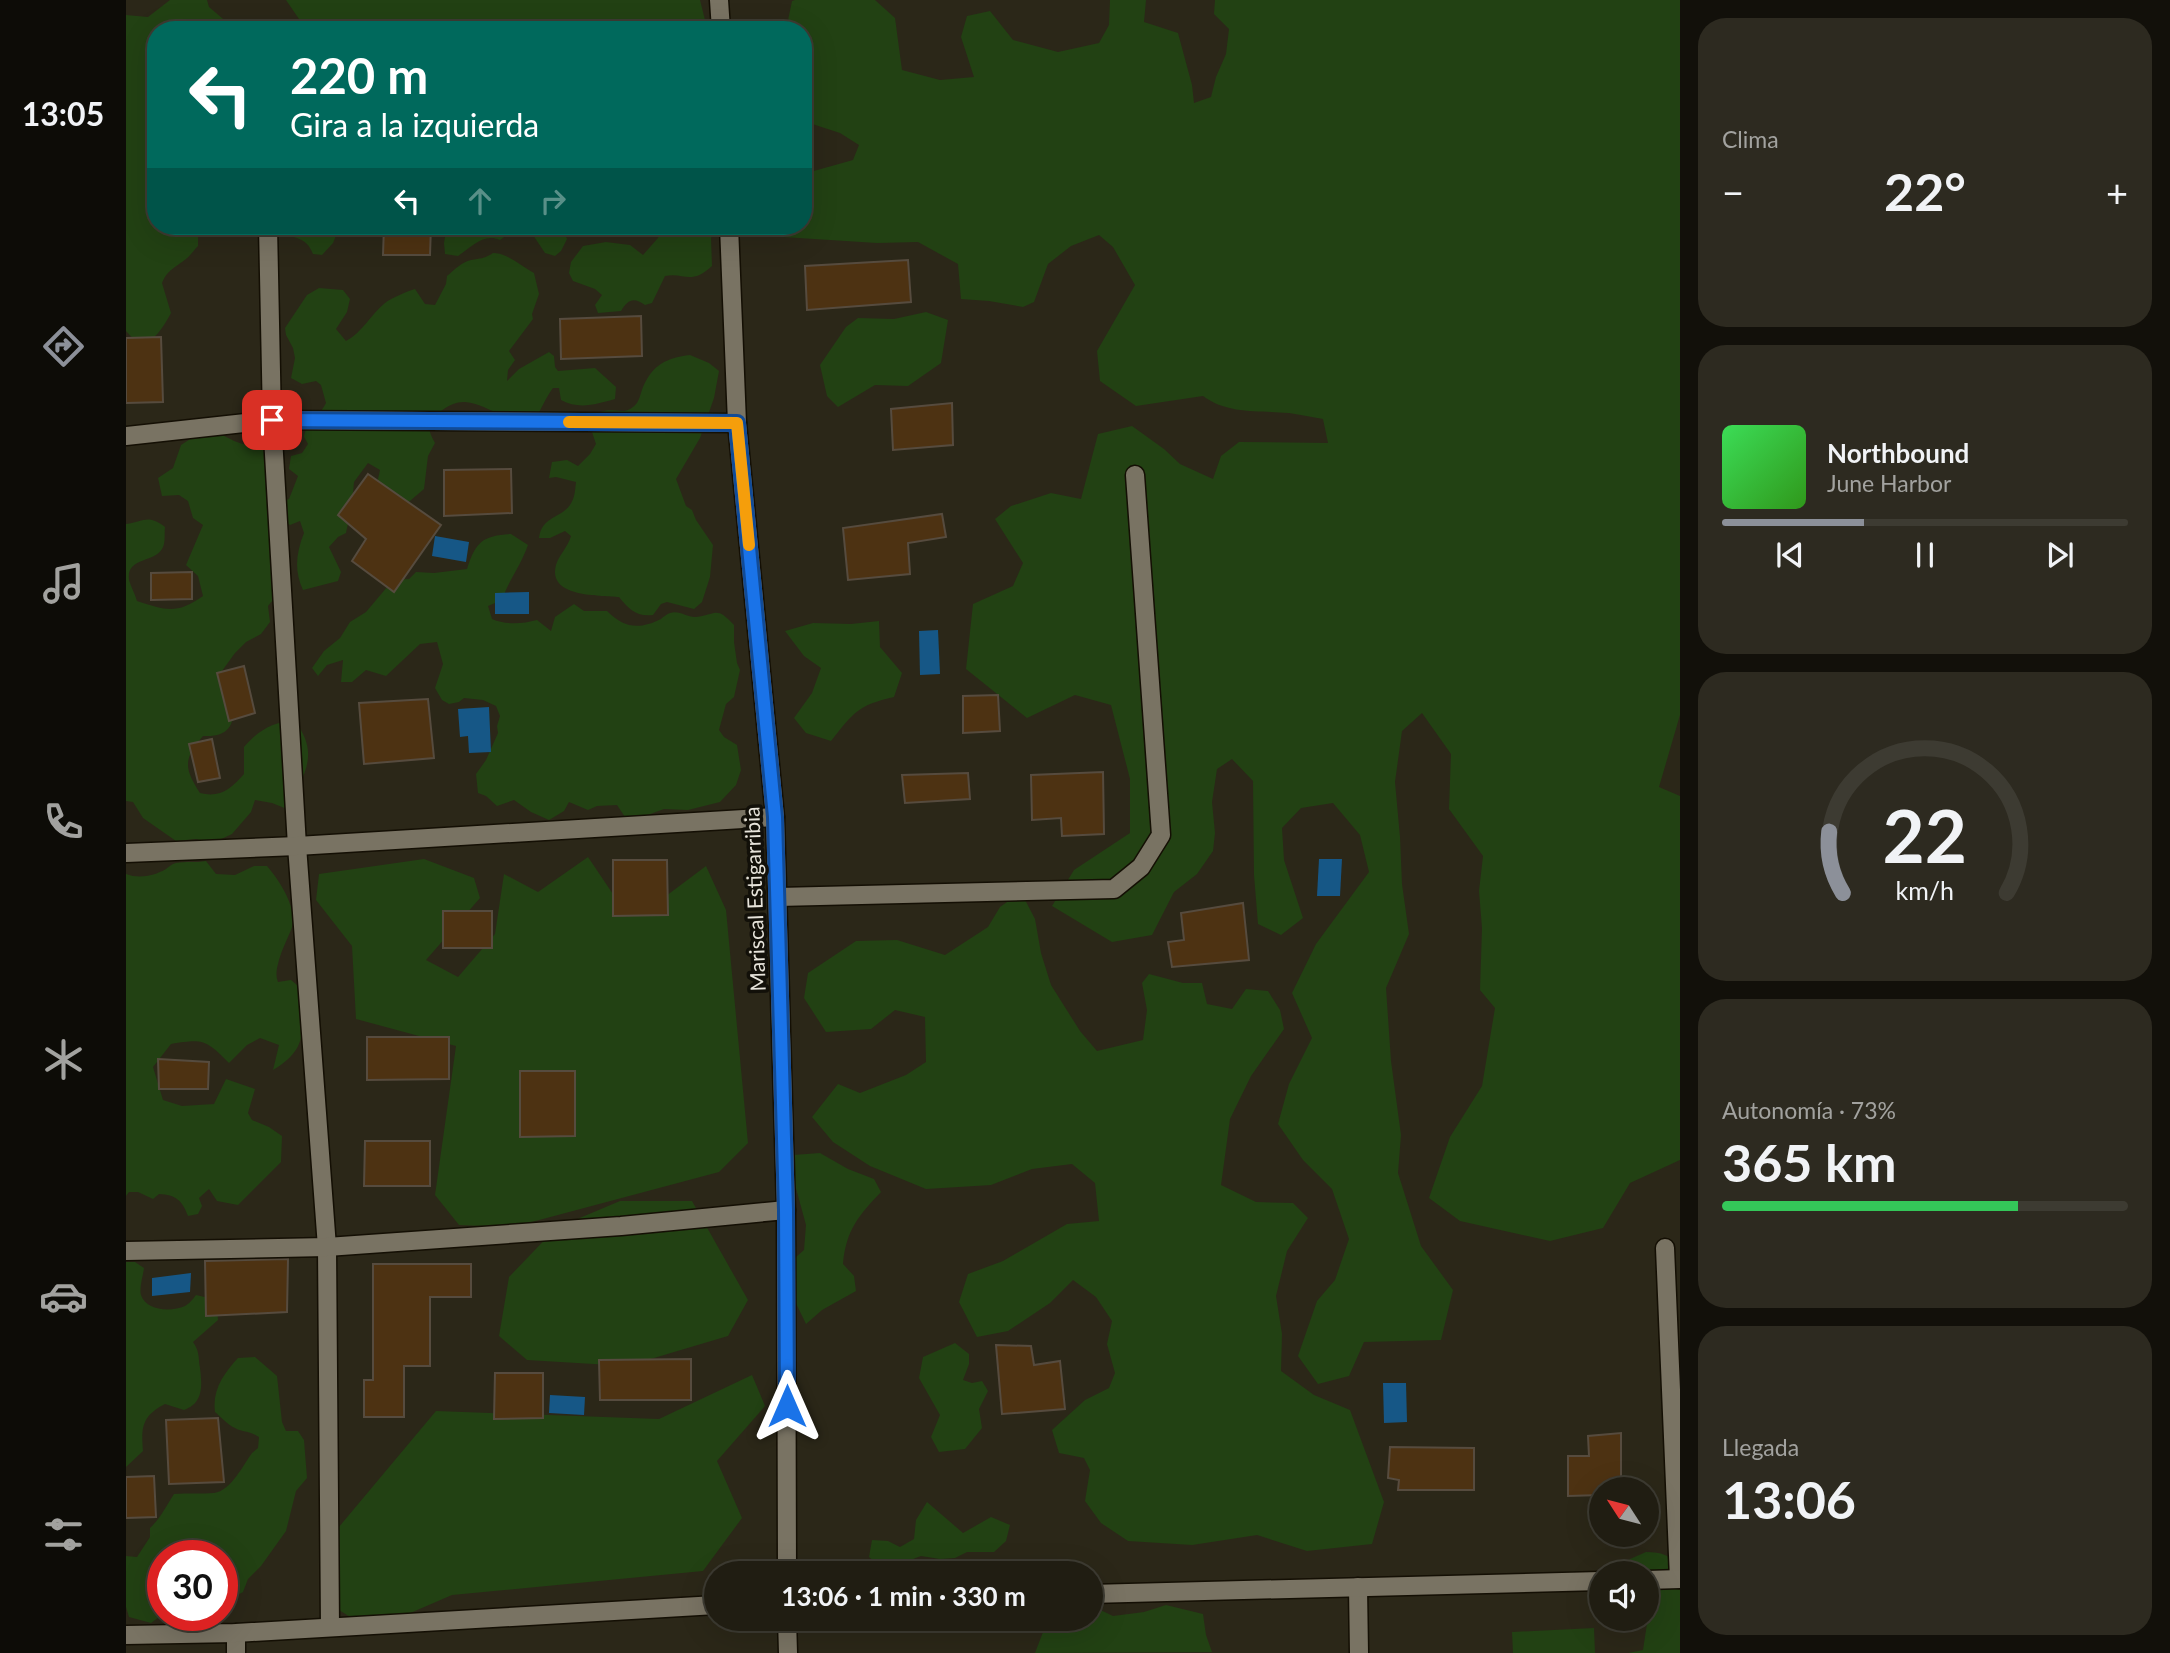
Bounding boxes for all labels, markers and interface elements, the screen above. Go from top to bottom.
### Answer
text: 220 m [290,46,428,104]
icon: left [175,49,266,140]
text: 13:05 [22,94,104,133]
text: Gira a la izquierda [290,105,539,144]
text: Clima [1722,125,1779,153]
text: 22° [1884,160,1966,222]
text: − [1722,169,1744,215]
text: + [2106,169,2128,215]
icon: left [388,182,426,220]
icon: ahead [461,182,499,220]
icon: right [534,182,572,220]
icon: directions [39,322,88,371]
pin [242,390,302,450]
icon: arrive [253,401,291,439]
text: Northbound [1827,437,1969,469]
text: June Harbor [1827,469,1951,497]
icon: previous [1771,536,1809,574]
icon: pause [1906,536,1944,574]
icon: next [2041,536,2079,574]
icon: music [39,559,88,608]
text: 22 [1883,791,1967,879]
icon: phone [39,797,88,846]
street label: Mariscal Estigarribia [738,806,770,992]
text: km/h [1896,874,1954,904]
icon: climate [39,1035,88,1084]
text: Autonomía · 73% [1722,1096,1896,1124]
text: 365 km [1722,1131,1896,1193]
icon: car [39,1272,88,1321]
position arrow [750,1369,824,1443]
text: Llegada [1722,1433,1799,1461]
text: 13:06 [1722,1468,1856,1530]
north arrow [1589,1477,1659,1547]
map controls [1589,1477,1659,1631]
icon: filters [39,1510,88,1559]
speed limit sign: 30 [147,1540,238,1631]
button: sound [1589,1561,1659,1631]
text: 13:06 · 1 min · 330 m [781,1580,1026,1612]

